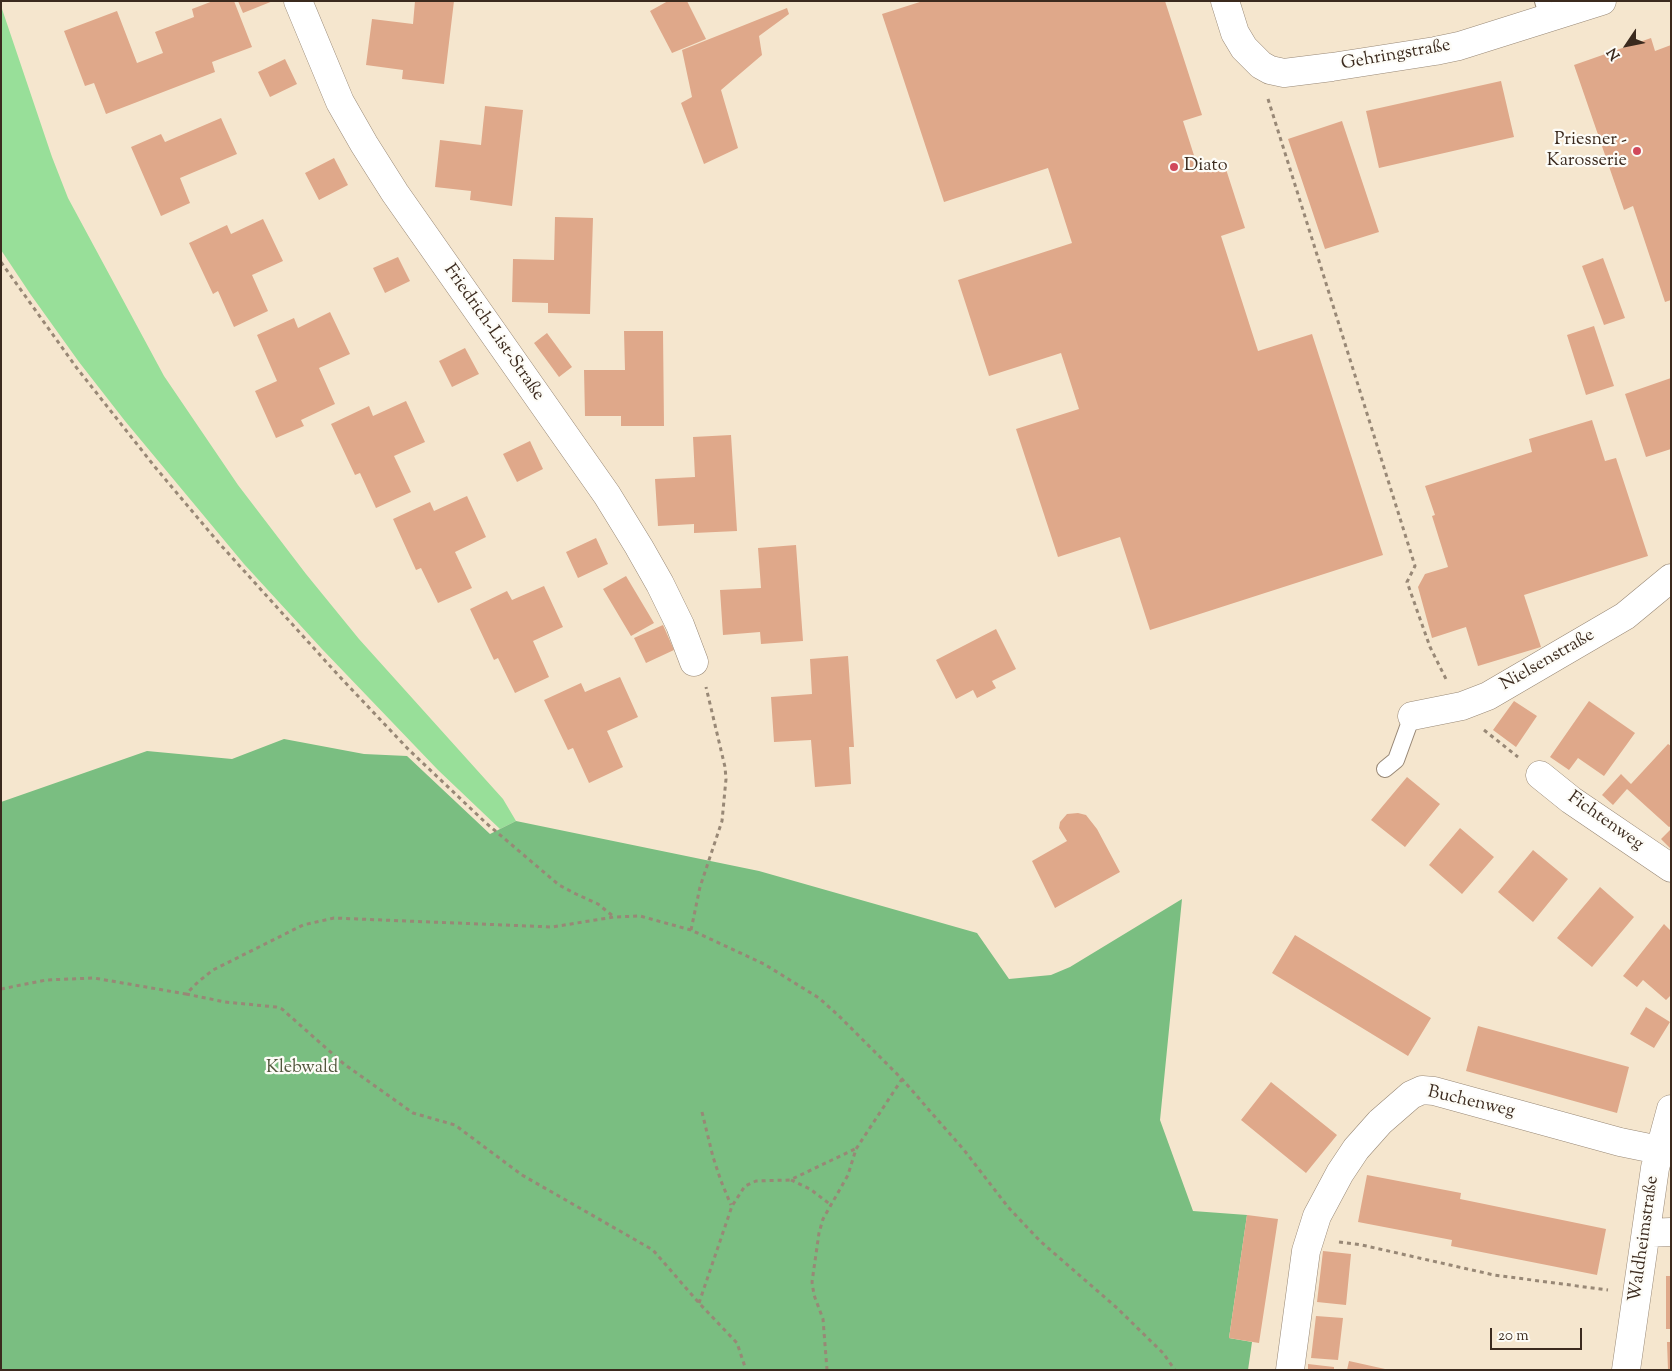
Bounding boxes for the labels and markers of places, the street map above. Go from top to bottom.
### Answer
place label: Priesner - Karosserie [1547,130,1627,172]
marker: Priesner - Karosserie [1631,145,1643,157]
place label: Diato [1184,156,1227,178]
marker: Diato [1168,161,1180,173]

